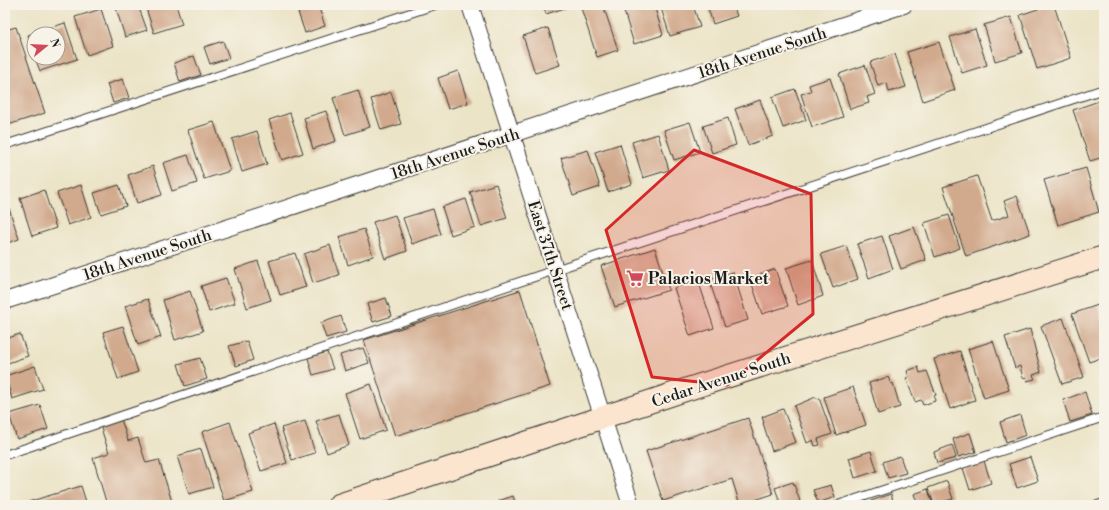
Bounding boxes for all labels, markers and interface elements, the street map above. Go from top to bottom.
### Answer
street label: 18th Avenue South [696,23,829,83]
north arrow [26,26,66,66]
text: N [47,37,63,50]
street label: 18th Avenue South [389,124,522,184]
street label: East 37th Street [523,198,577,313]
street label: 18th Avenue South [81,225,214,285]
supermarket icon: Palacios Market [625,268,645,288]
place label: Palacios Market [648,269,769,289]
street label: Cedar Avenue South [649,348,794,412]

